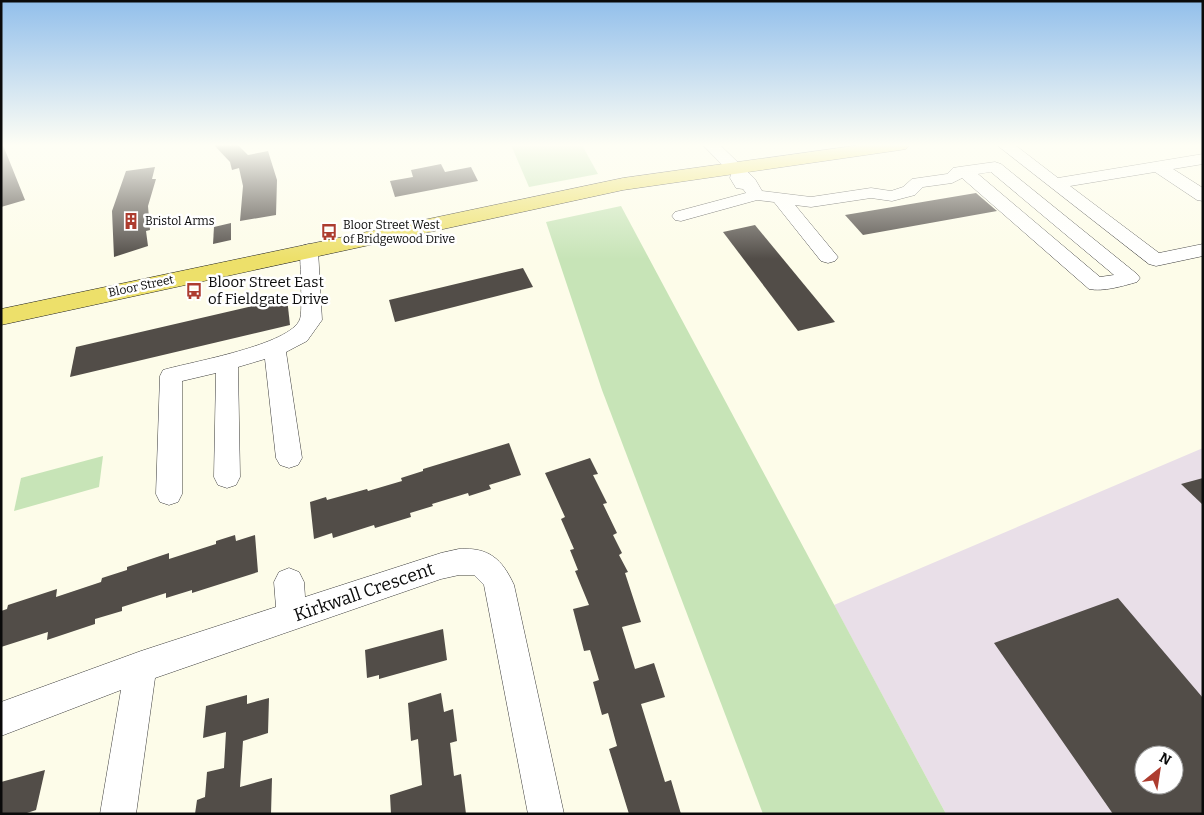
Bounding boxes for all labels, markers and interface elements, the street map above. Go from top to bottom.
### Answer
building icon: Bristol Arms [121,211,141,231]
place label: Bristol Arms [145,214,215,228]
place label: Bloor Street West of Bridgewood Drive [343,218,455,246]
bus stop icon: Bloor Street West of Bridgewood Drive [319,222,339,242]
street label: Bloor Street [107,272,176,300]
place label: Bloor Street East of Fieldgate Drive [208,273,329,308]
bus stop icon: Bloor Street East of Fieldgate Drive [184,281,204,301]
street label: Kirkwall Crescent [291,558,438,626]
north arrow [1134,745,1184,795]
text: N [1156,749,1174,769]

